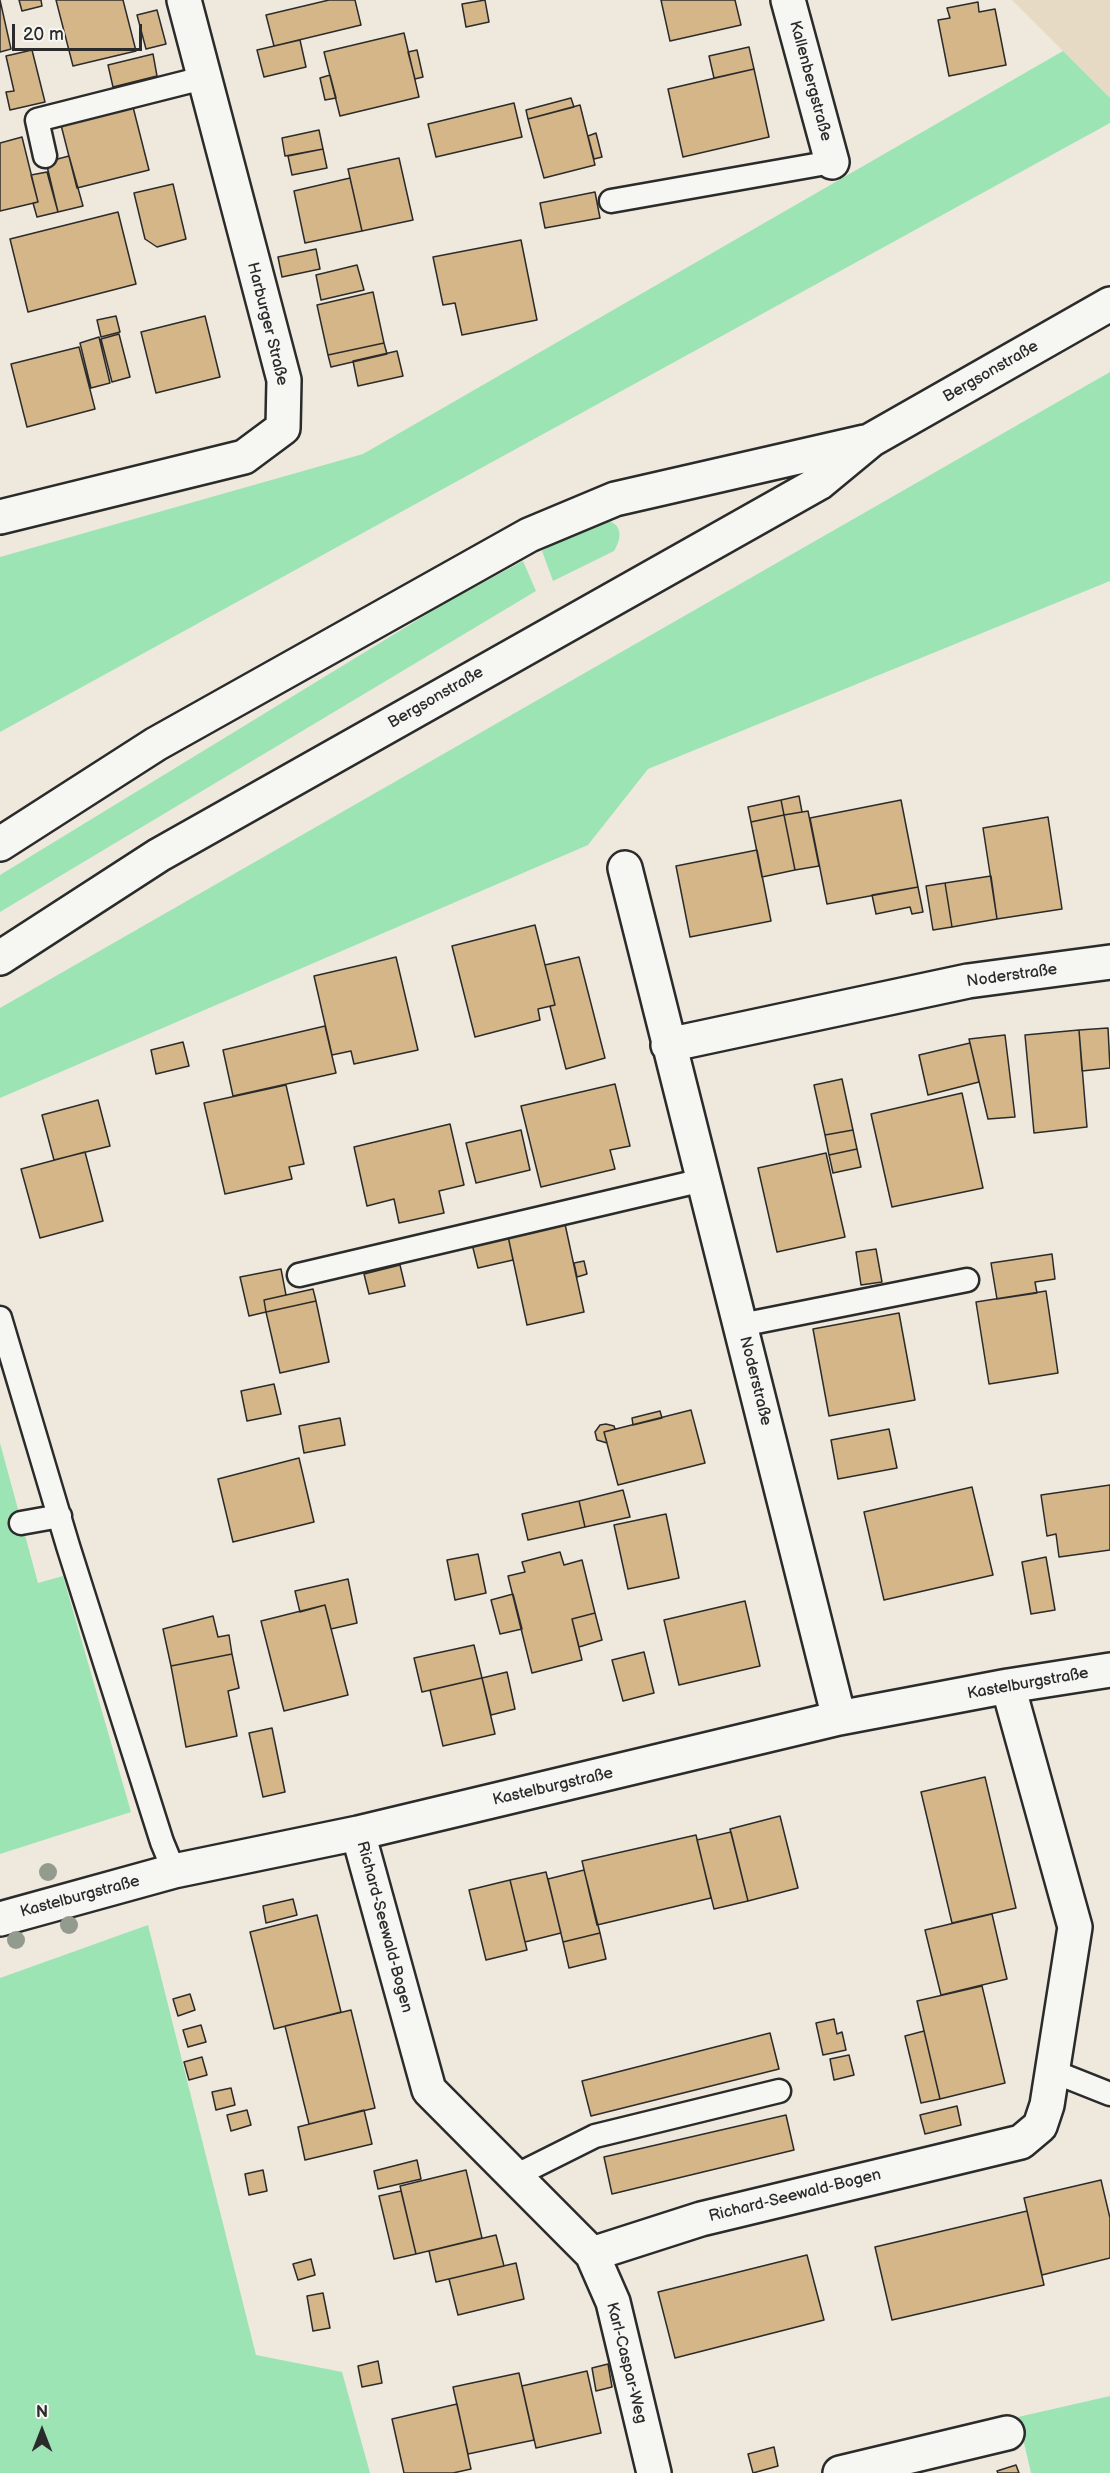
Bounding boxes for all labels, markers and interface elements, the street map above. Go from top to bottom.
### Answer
scale bar [15,12,146,50]
street label: Kallenbergstraße [785,19,835,143]
text: 20 m [23,24,64,45]
street label: Harburger Straße [242,260,292,388]
street label: Bergsonstraße [940,337,1042,407]
street label: Bergsonstraße [385,663,487,733]
street label: Noderstraße [965,960,1059,992]
street label: Noderstraße [735,1334,775,1428]
street label: Kastelburgstraße [966,1664,1090,1704]
street label: Kastelburgstraße [491,1764,615,1810]
street label: Richard-Seewald-Bogen [352,1839,416,2015]
street label: Kastelburgstraße [18,1872,142,1922]
street label: Richard-Seewald-Bogen [707,2165,883,2227]
street label: Karl-Caspar-Weg [602,2300,650,2426]
north arrow [12,2401,72,2461]
text: N [36,2403,48,2422]

